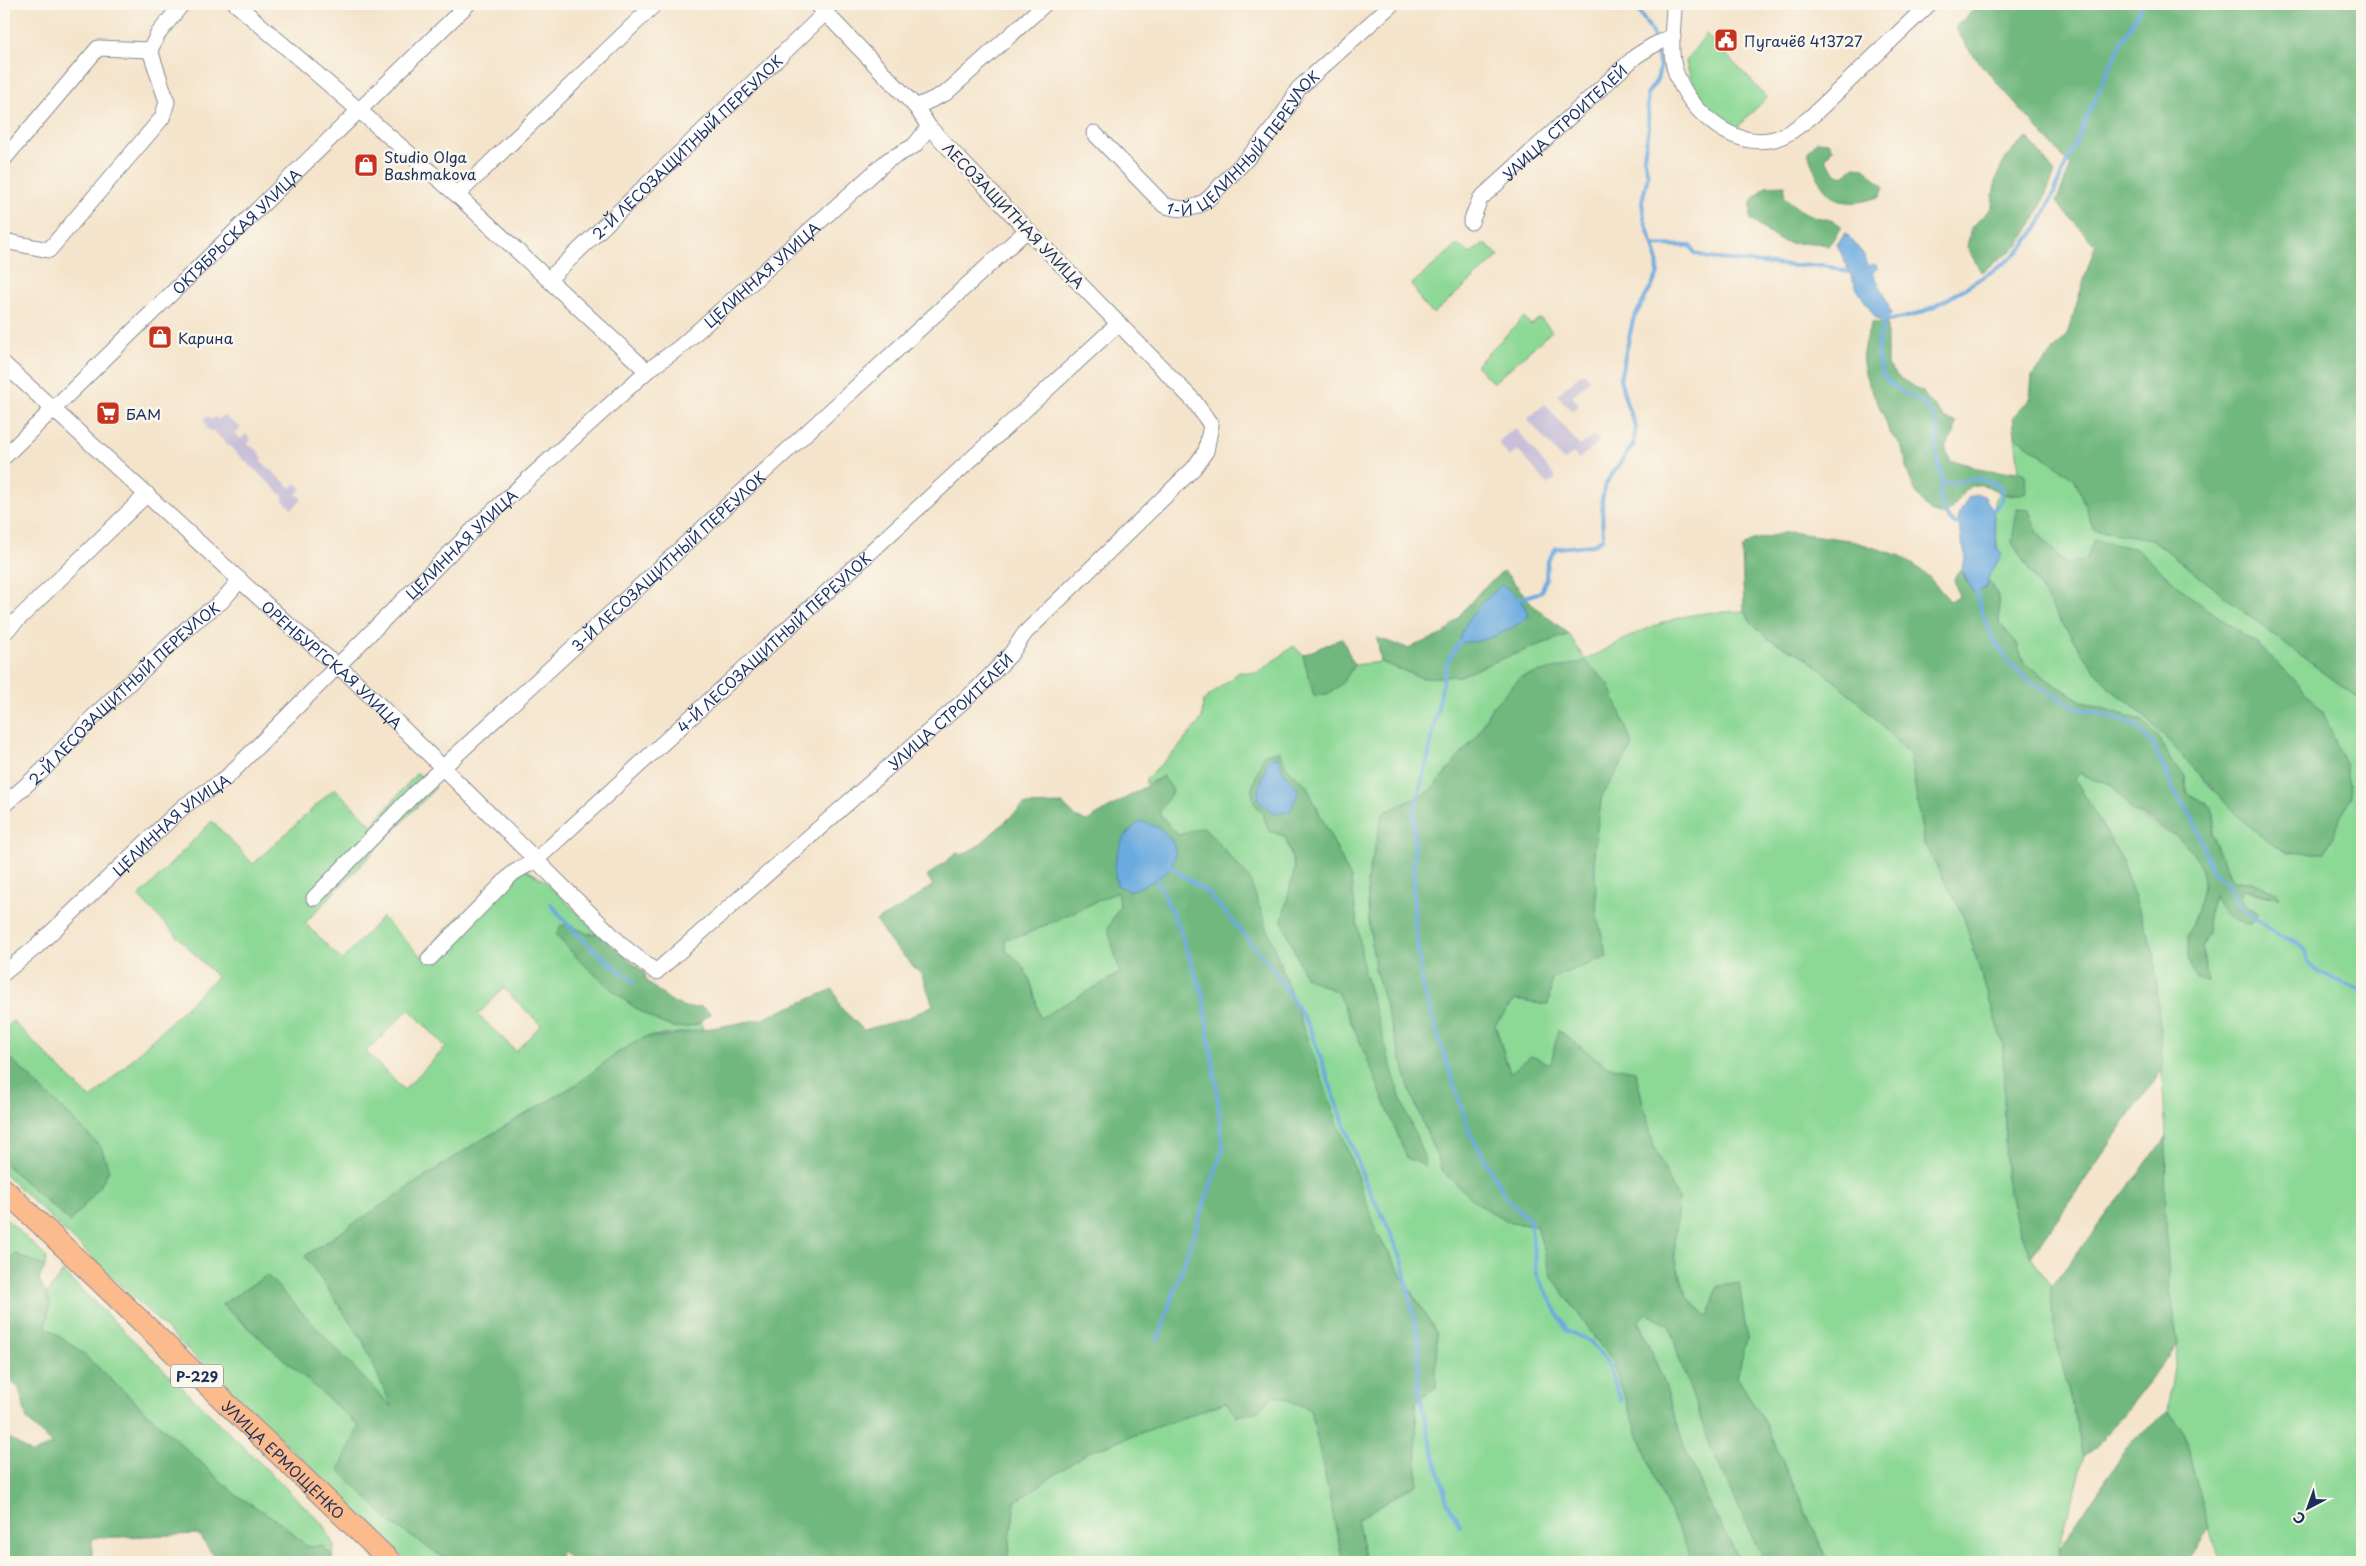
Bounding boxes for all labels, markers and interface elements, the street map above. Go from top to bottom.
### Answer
public building icon: Пугачёв 413727 [1713,27,1739,53]
place label: Пугачёв 413727 [1744,29,1863,52]
street label: 2-Й ЛЕСОЗАЩИТНЫЙ ПЕРЕУЛОК [586,49,787,244]
street label: УЛИЦА СТРОИТЕЛЕЙ [1497,58,1632,185]
street label: 1-Й ЦЕЛИННЫЙ ПЕРЕУЛОК [1164,64,1324,221]
street label: ЛЕСОЗАЩИТНАЯ УЛИЦА [938,137,1090,293]
place label: Studio Olga Bashmakova [384,145,476,185]
shop icon: Studio Olga Bashmakova [353,152,379,178]
street label: ОКТЯБРЬСКАЯ УЛИЦА [166,162,306,299]
street label: ЦЕЛИННАЯ УЛИЦА [698,216,824,332]
shop icon: Карина [147,324,173,350]
place label: Карина [178,326,234,349]
supermarket icon: БАМ [95,400,121,426]
place label: БАМ [126,402,161,425]
street label: 3-Й ЛЕСОЗАЩИТНЫЙ ПЕРЕУЛОК [565,465,770,656]
street label: ЦЕЛИННАЯ УЛИЦА [400,483,522,604]
street label: 4-Й ЛЕСОЗАЩИТНЫЙ ПЕРЕУЛОК [671,546,876,737]
street label: ОРЕНБУРГСКАЯ УЛИЦА [257,594,408,734]
street label: 2-Й ЛЕСОЗАЩИТНЫЙ ПЕРЕУЛОК [23,595,224,790]
street label: УЛИЦА СТРОИТЕЛЕЙ [882,648,1018,774]
street label: ЦЕЛИННАЯ УЛИЦА [107,767,234,881]
road number: Р-229 [171,1364,223,1388]
street label: УЛИЦА ЕРМОЩЕНКО [218,1394,351,1524]
north arrow [2284,1484,2334,1534]
text: С [2288,1507,2310,1530]

